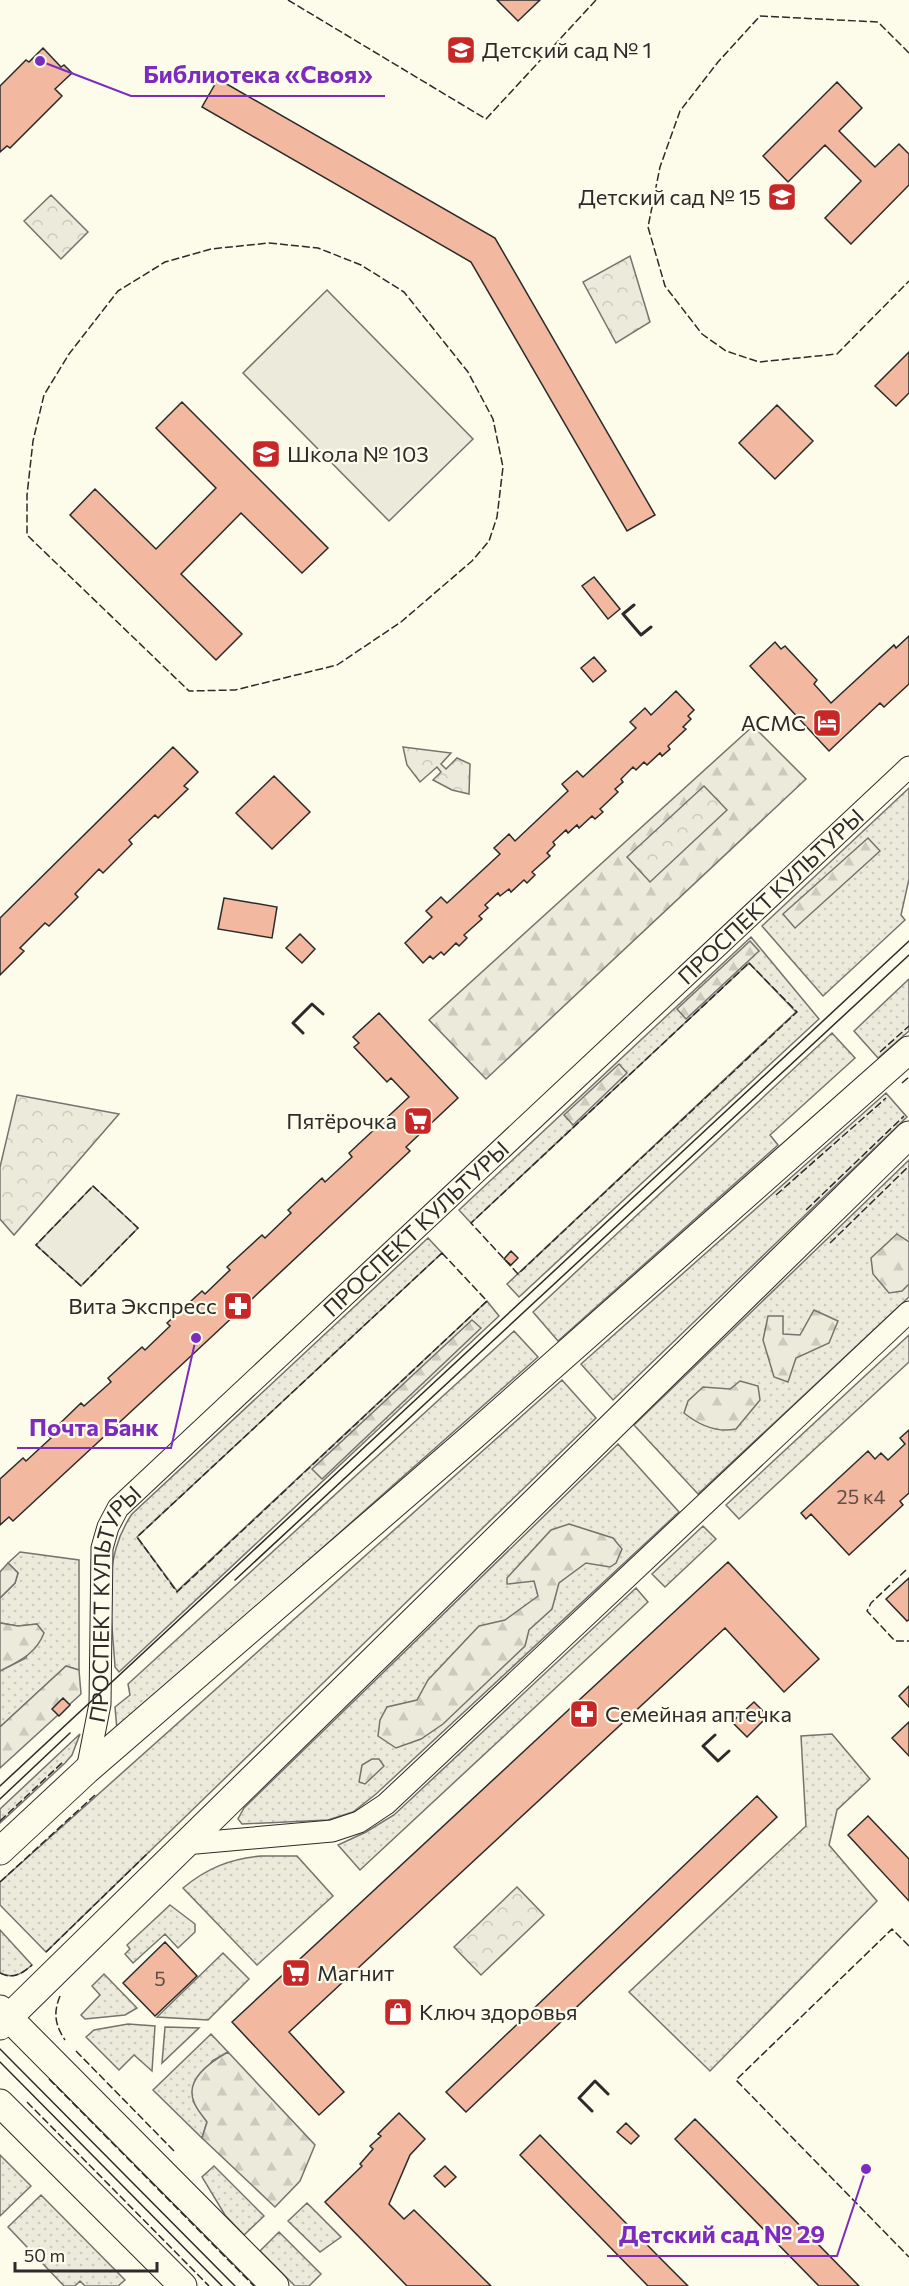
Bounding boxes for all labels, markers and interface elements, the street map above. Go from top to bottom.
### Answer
school or university icon: Детский сад № 1 [445,34,477,66]
place label: Детский сад № 1 [482,36,652,63]
callout: Библиотека «Своя» [131,54,385,96]
text: Библиотека «Своя» [143,59,373,88]
school or university icon: Детский сад № 15 [766,181,798,213]
place label: Детский сад № 15 [578,183,761,210]
school or university icon: Школа № 103 [250,438,282,470]
place label: Школа № 103 [287,440,429,467]
hotel icon: АСМС [811,707,843,739]
place label: АСМС [741,709,806,736]
street label: ПРОСПЕКТ КУЛЬТУРЫ [672,803,869,990]
supermarket icon: Пятёрочка [402,1105,434,1137]
place label: Пятёрочка [286,1107,397,1134]
street label: ПРОСПЕКТ КУЛЬТУРЫ [317,1135,514,1322]
pharmacy icon: Вита Экспресс [222,1290,254,1322]
place label: Вита Экспресс [68,1292,217,1319]
callout: Почта Банк [17,1406,171,1448]
text: Почта Банк [29,1412,159,1441]
street label: ПРОСПЕКТ КУЛЬТУРЫ [83,1479,146,1725]
house number: 25 к4 [837,1484,885,1508]
pharmacy icon: Семейная аптечка [568,1698,600,1730]
place label: Семейная аптечка [605,1700,792,1727]
supermarket icon: Магнит [280,1957,312,1989]
place label: Магнит [317,1959,394,1986]
house number: 5 [154,1966,166,1990]
shop icon: Ключ здоровья [382,1996,414,2028]
place label: Ключ здоровья [419,1998,578,2025]
callout: Детский сад № 29 [607,2214,837,2256]
text: Детский сад № 29 [619,2219,825,2248]
scale bar [15,2235,158,2273]
text: 50 m [24,2244,65,2266]

